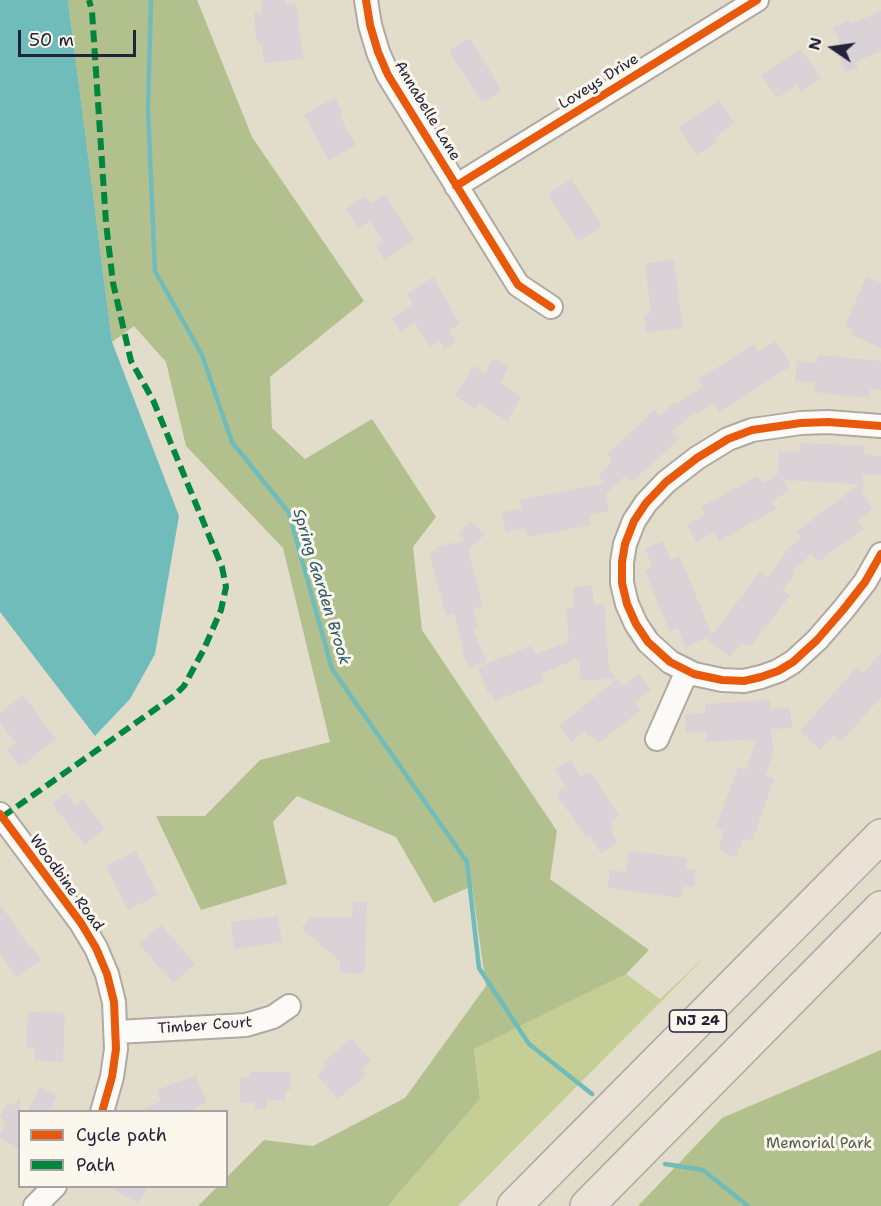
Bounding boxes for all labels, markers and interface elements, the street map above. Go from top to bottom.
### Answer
scale bar [21,18,140,56]
north arrow [803,18,863,78]
text: 50 m [29,28,74,52]
text: N [803,35,827,52]
street label: Loveys Drive [556,50,642,114]
street label: Annabelle Lane [390,58,464,164]
water label: Spring Garden Brook [288,507,354,667]
street label: Woodbine Road [25,831,107,935]
road number: NJ 24 [670,1010,726,1032]
street label: Timber Court [157,1014,253,1038]
legend [18,1110,228,1188]
text: Cycle path [76,1123,167,1147]
park label: Memorial Park [766,1135,872,1153]
text: Path [76,1153,115,1177]

